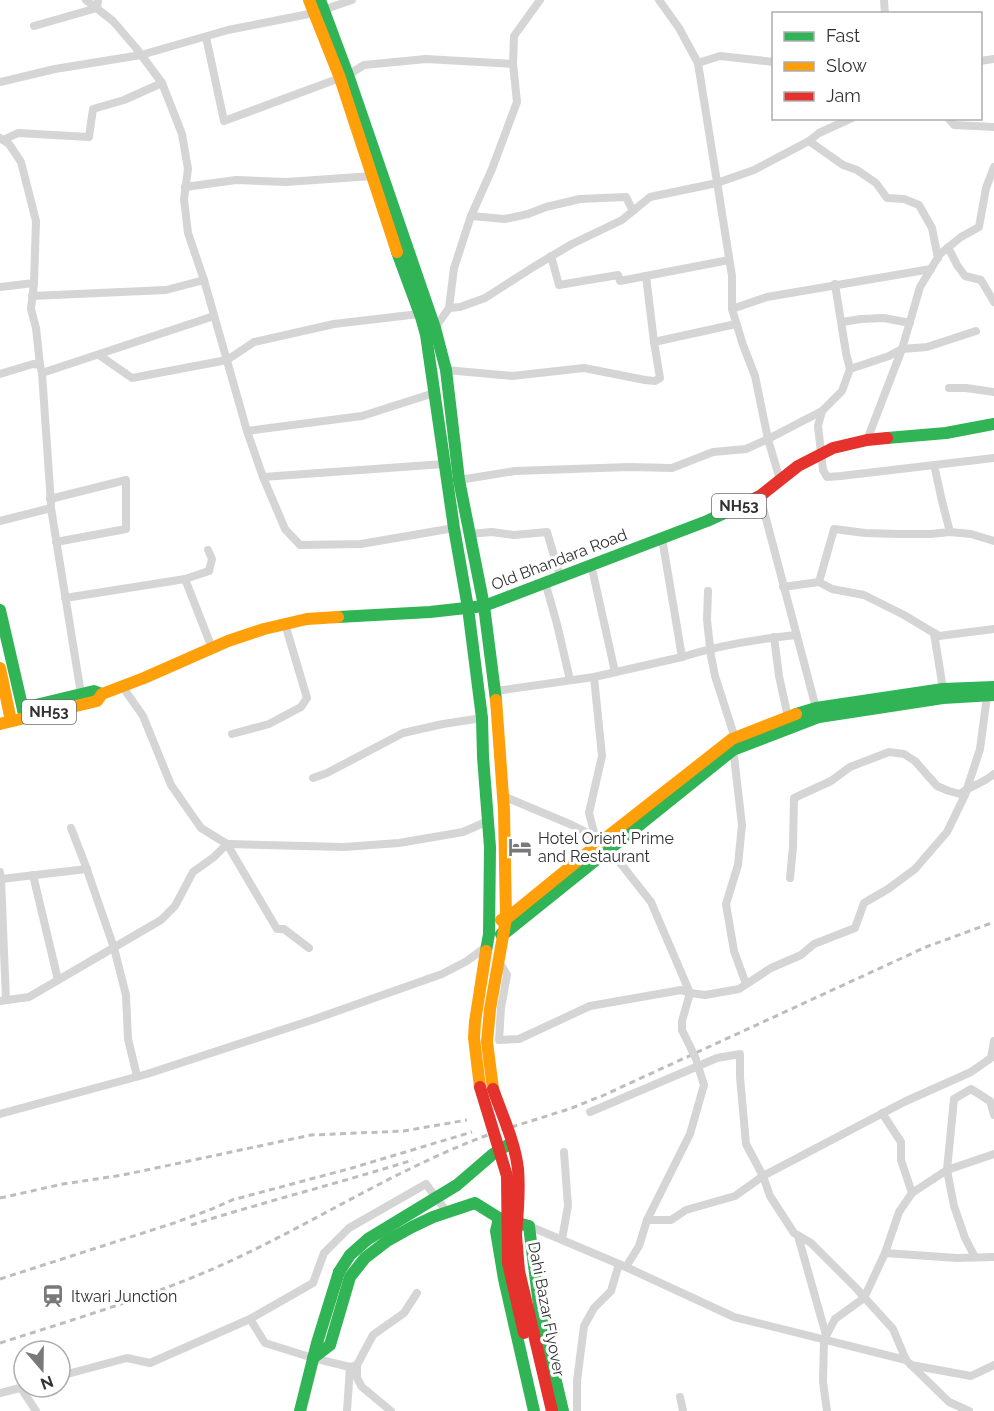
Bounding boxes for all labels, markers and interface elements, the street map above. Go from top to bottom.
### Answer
legend [772,12,982,120]
text: Fast [826,25,860,46]
text: Slow [826,55,867,76]
text: Jam [826,85,861,106]
road number: NH53 [712,494,766,518]
street label: Old Bhandara Road [489,525,630,594]
road number: NH53 [22,700,76,724]
place label: Hotel Orient Prime and Restaurant [538,829,674,866]
hotel icon: Hotel Orient Prime and Restaurant [507,834,533,860]
street label: Dahi Bazar Flyover [524,1240,569,1378]
station icon: Itwari Junction [40,1283,66,1309]
place label: Itwari Junction [71,1287,177,1306]
north arrow [12,1339,72,1399]
text: N [38,1372,56,1394]

